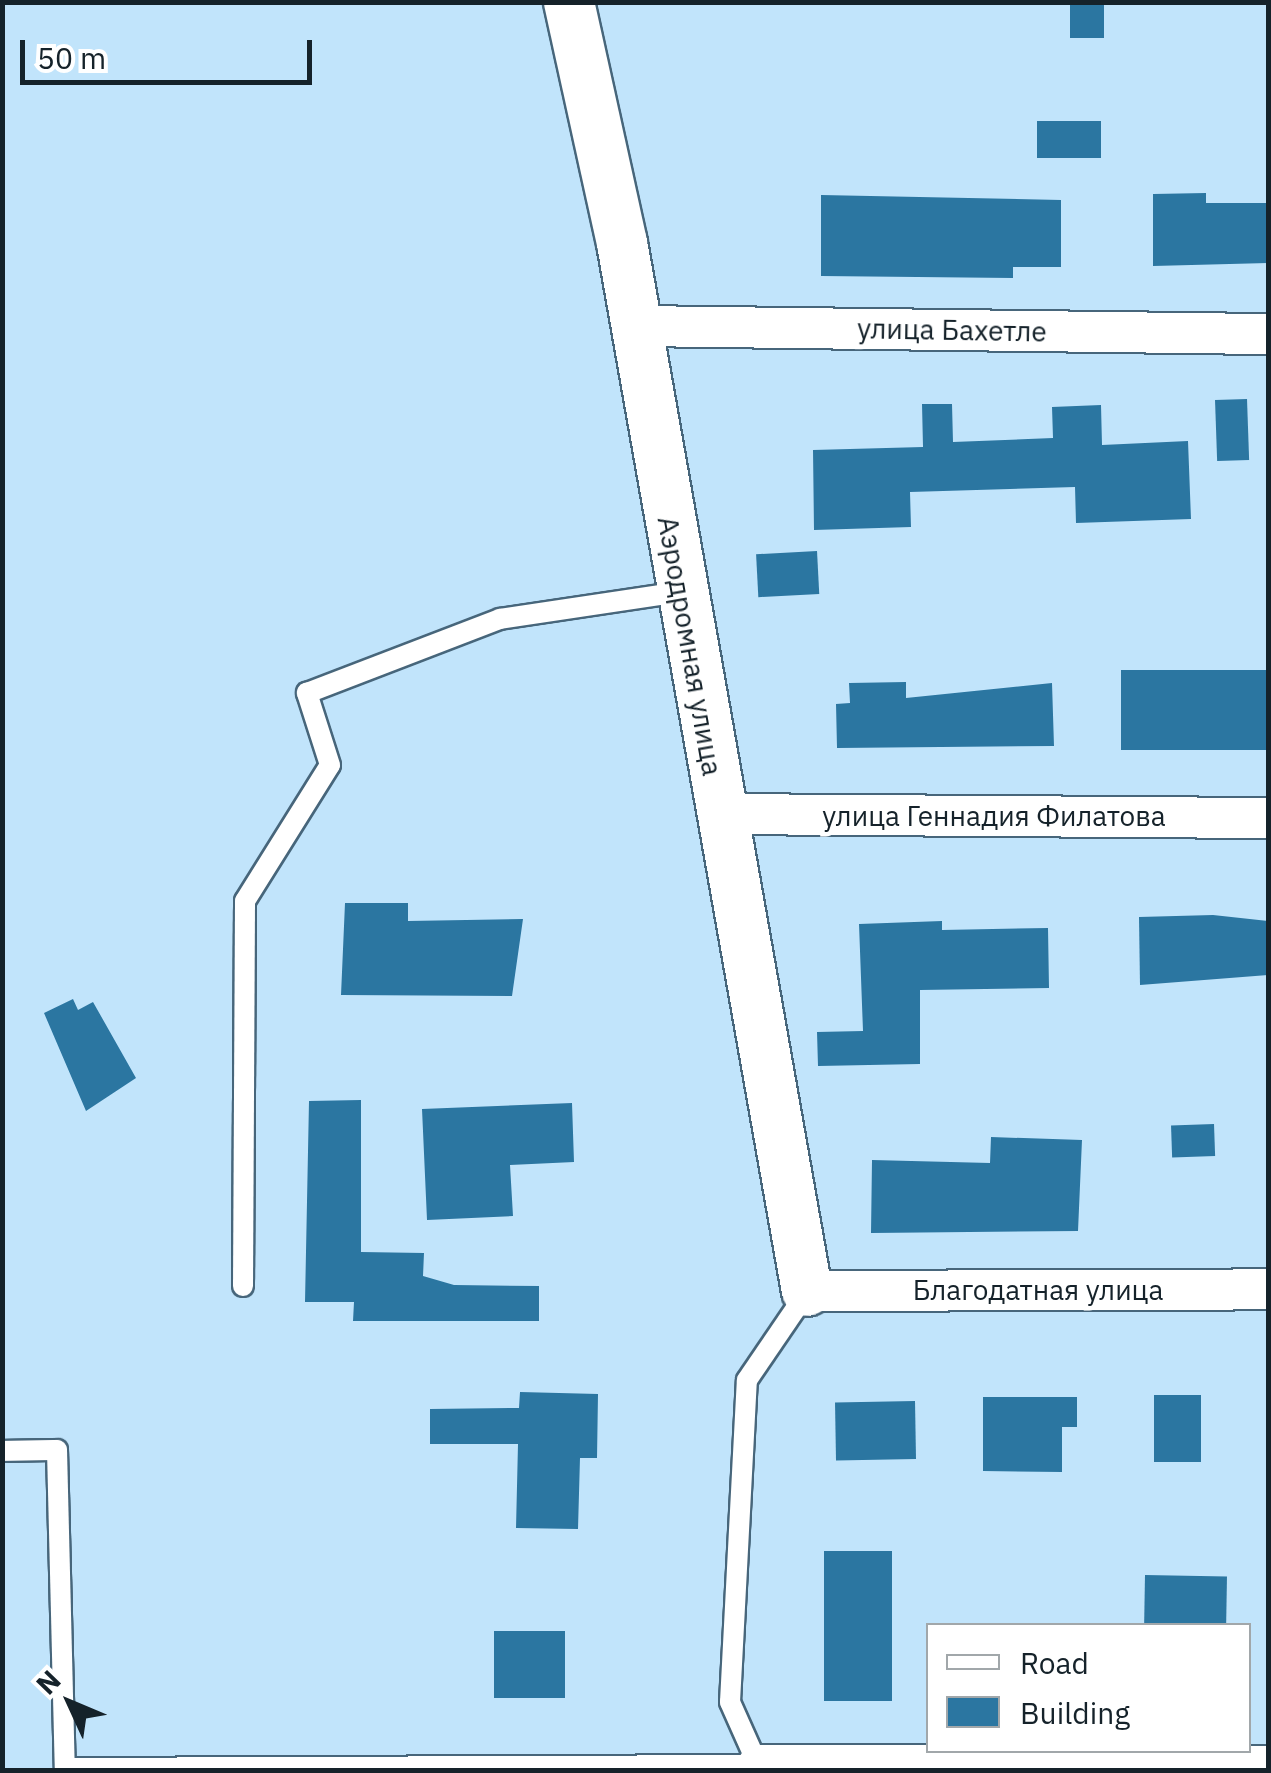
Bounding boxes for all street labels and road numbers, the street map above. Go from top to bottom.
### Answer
street label: улица Бахетле [857,312,1047,348]
street label: Аэродромная улица [651,514,729,778]
street label: улица Геннадия Филатова [822,799,1166,833]
street label: Благодатная улица [913,1273,1163,1307]

